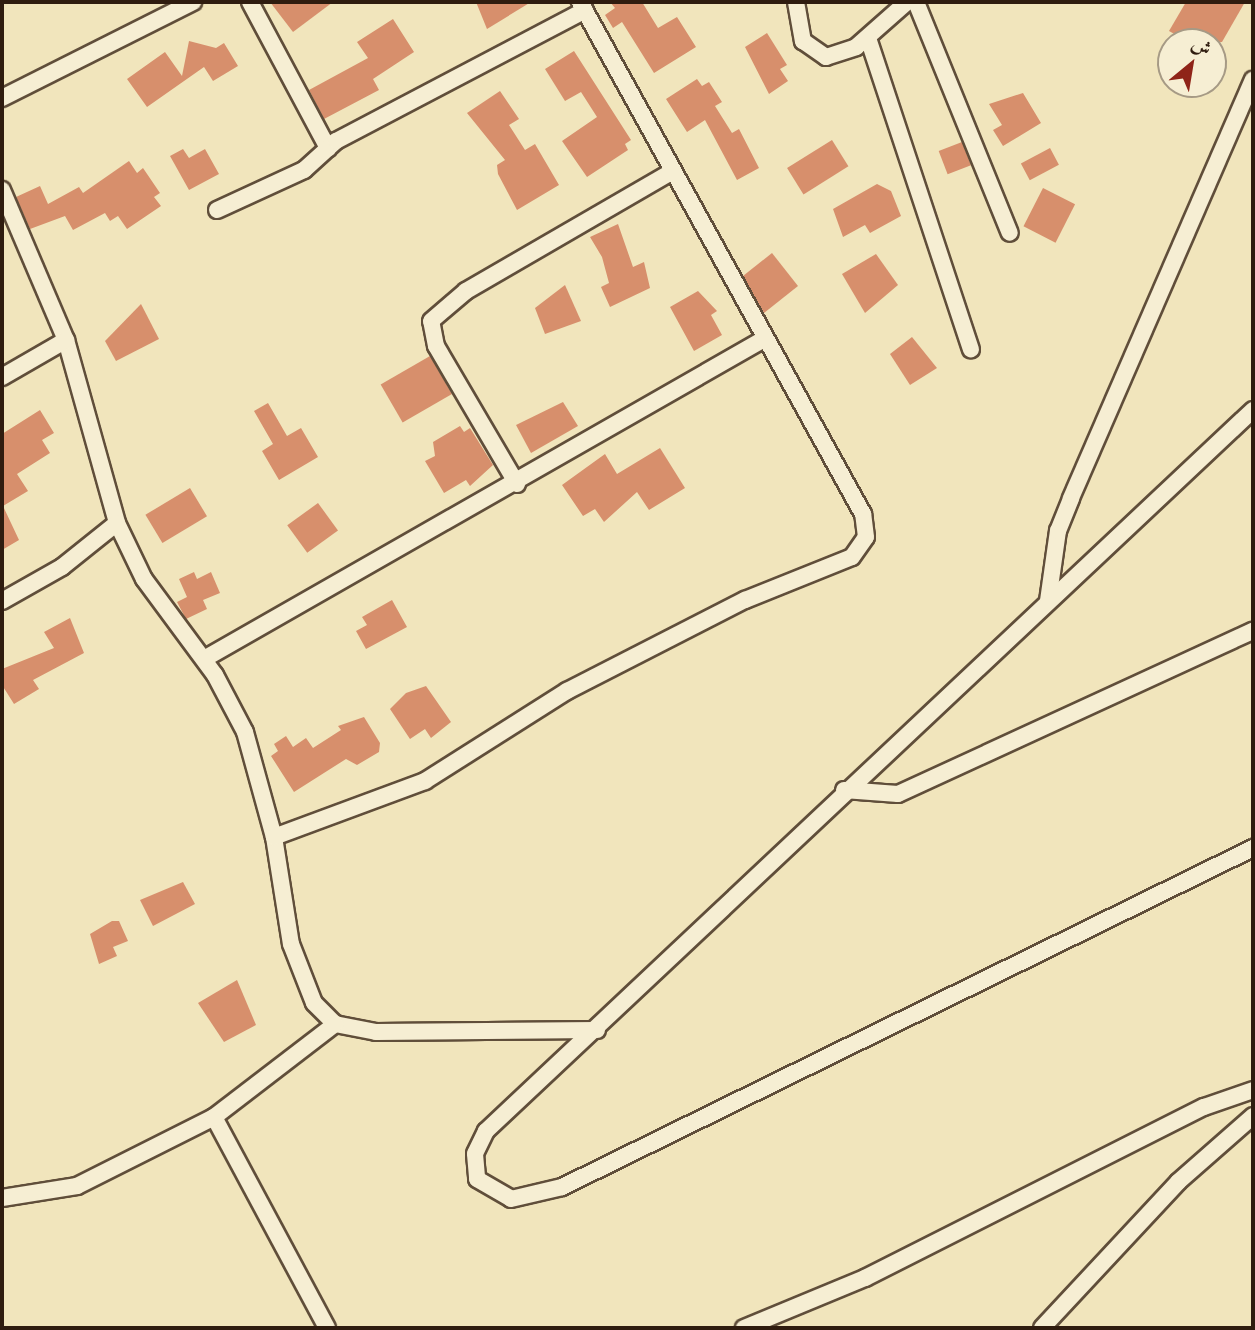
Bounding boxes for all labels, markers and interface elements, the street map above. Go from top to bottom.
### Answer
north arrow [1157,28,1227,98]
text: ش [1187,31,1216,63]

